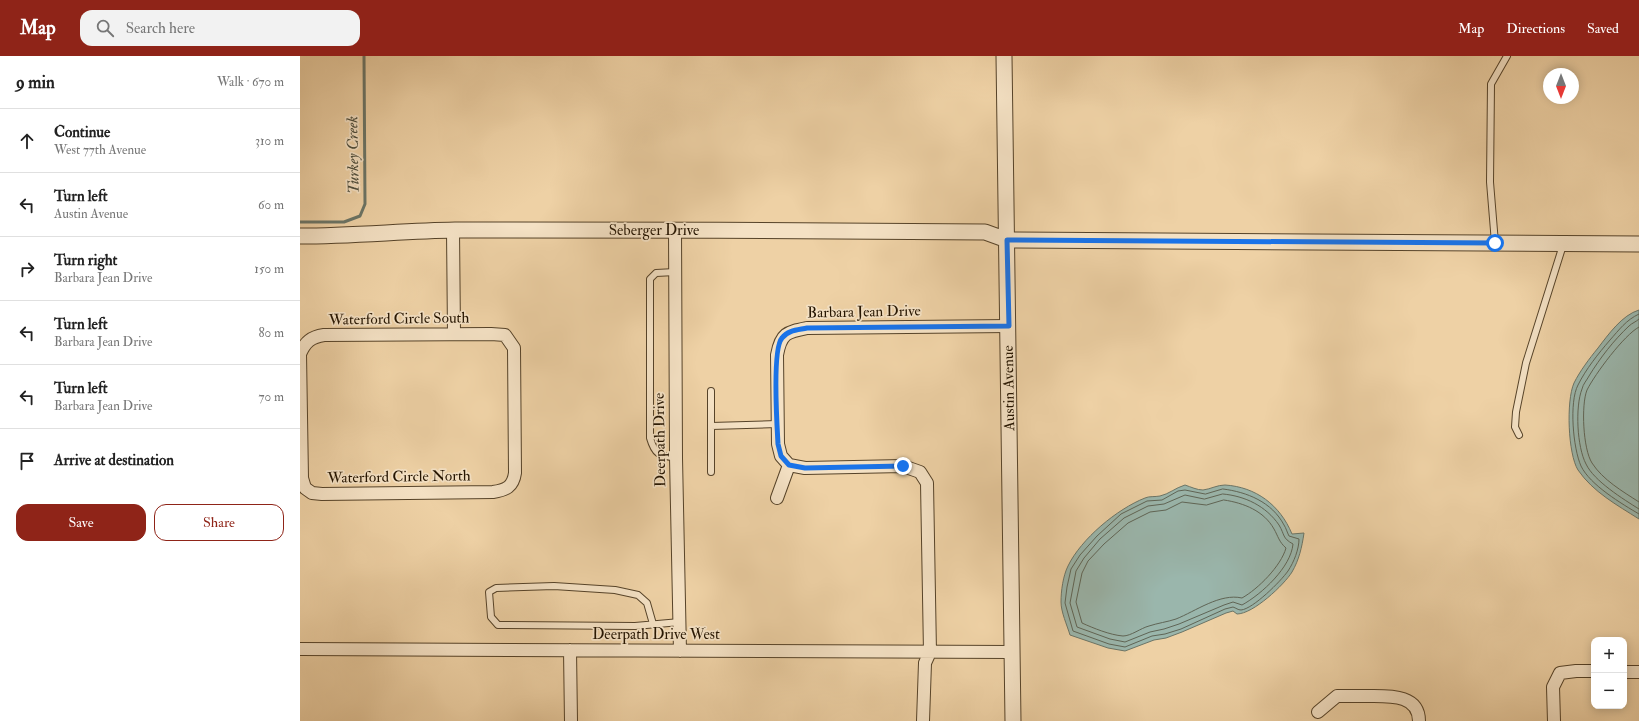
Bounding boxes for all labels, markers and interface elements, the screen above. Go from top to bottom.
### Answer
search box [80,10,360,46]
text: Map [20,16,56,40]
icon: search [94,17,116,39]
text: Search here [126,19,195,38]
text: Map [1458,20,1484,37]
text: Directions [1506,20,1565,37]
text: Saved [1587,20,1619,37]
north arrow [1543,68,1579,104]
text: 9 min [16,72,55,93]
text: Walk · 670 m [217,74,284,90]
water label: Turkey Creek [342,115,364,194]
text: Continue [54,123,110,142]
icon: ahead [16,130,38,152]
text: 310 m [255,133,284,149]
text: West 77th Avenue [54,142,146,158]
text: Turn left [54,187,108,206]
icon: left [16,194,38,216]
text: 60 m [258,197,284,213]
text: Austin Avenue [54,206,128,222]
street label: Seberger Drive [609,221,699,240]
route start [1486,234,1504,252]
text: Turn right [54,251,117,270]
icon: right [16,258,38,280]
text: 150 m [254,261,284,277]
text: Barbara Jean Drive [54,270,152,286]
street label: Barbara Jean Drive [807,302,921,323]
street label: Waterford Circle South [328,308,470,330]
text: Turn left [54,315,108,334]
icon: left [16,322,38,344]
text: 80 m [258,325,284,341]
text: Barbara Jean Drive [54,334,152,350]
street label: Austin Avenue [999,345,1019,432]
text: Turn left [54,379,108,398]
icon: left [16,386,38,408]
text: 70 m [259,389,284,405]
street label: Deerpath Drive [650,393,671,487]
text: Barbara Jean Drive [54,398,152,414]
icon: arrive [16,450,38,472]
text: Arrive at destination [54,451,174,470]
route end [894,457,912,475]
street label: Waterford Circle North [326,466,471,488]
button: Save [16,504,146,541]
button: Share [154,504,284,541]
street label: Deerpath Drive West [592,625,720,645]
map controls [1591,637,1627,709]
button: + [1591,637,1627,673]
button: − [1591,673,1627,709]

